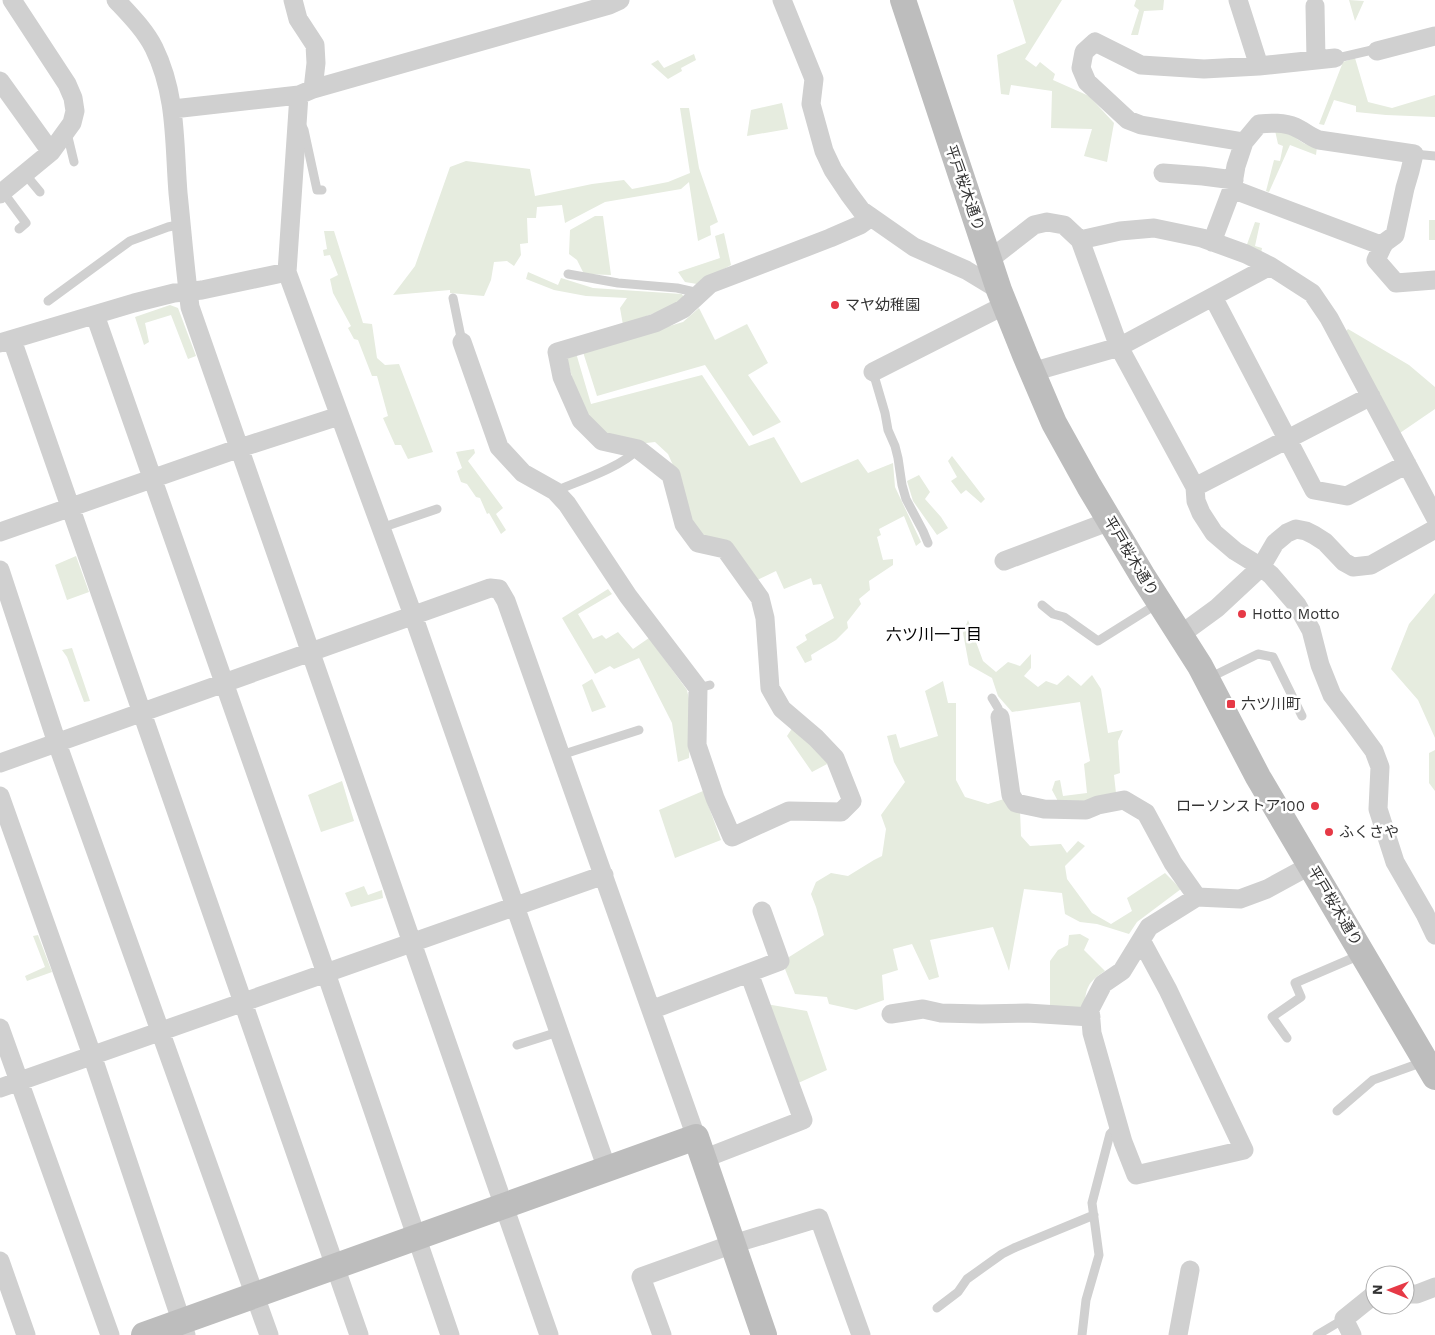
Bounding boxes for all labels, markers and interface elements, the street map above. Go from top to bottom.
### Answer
street label: 平戸桜木通り [942,143,988,233]
place label: マヤ幼稚園 [845,296,920,314]
marker: マヤ幼稚園 [829,299,841,311]
street label: 平戸桜木通り [1100,513,1162,599]
place label: Hotto Motto [1252,605,1340,623]
marker: Hotto Motto [1236,608,1248,620]
district label: 六ツ川一丁目 [886,625,982,644]
place label: 六ツ川町 [1241,695,1301,713]
marker: 六ツ川町 [1225,698,1237,710]
place label: ローソンストア100 [1176,797,1305,815]
marker: ローソンストア100 [1309,800,1321,812]
place label: ふくさや [1339,823,1399,841]
marker: ふくさや [1323,826,1335,838]
street label: 平戸桜木通り [1304,863,1366,949]
north arrow [1365,1265,1415,1315]
text: N [1369,1284,1385,1295]

